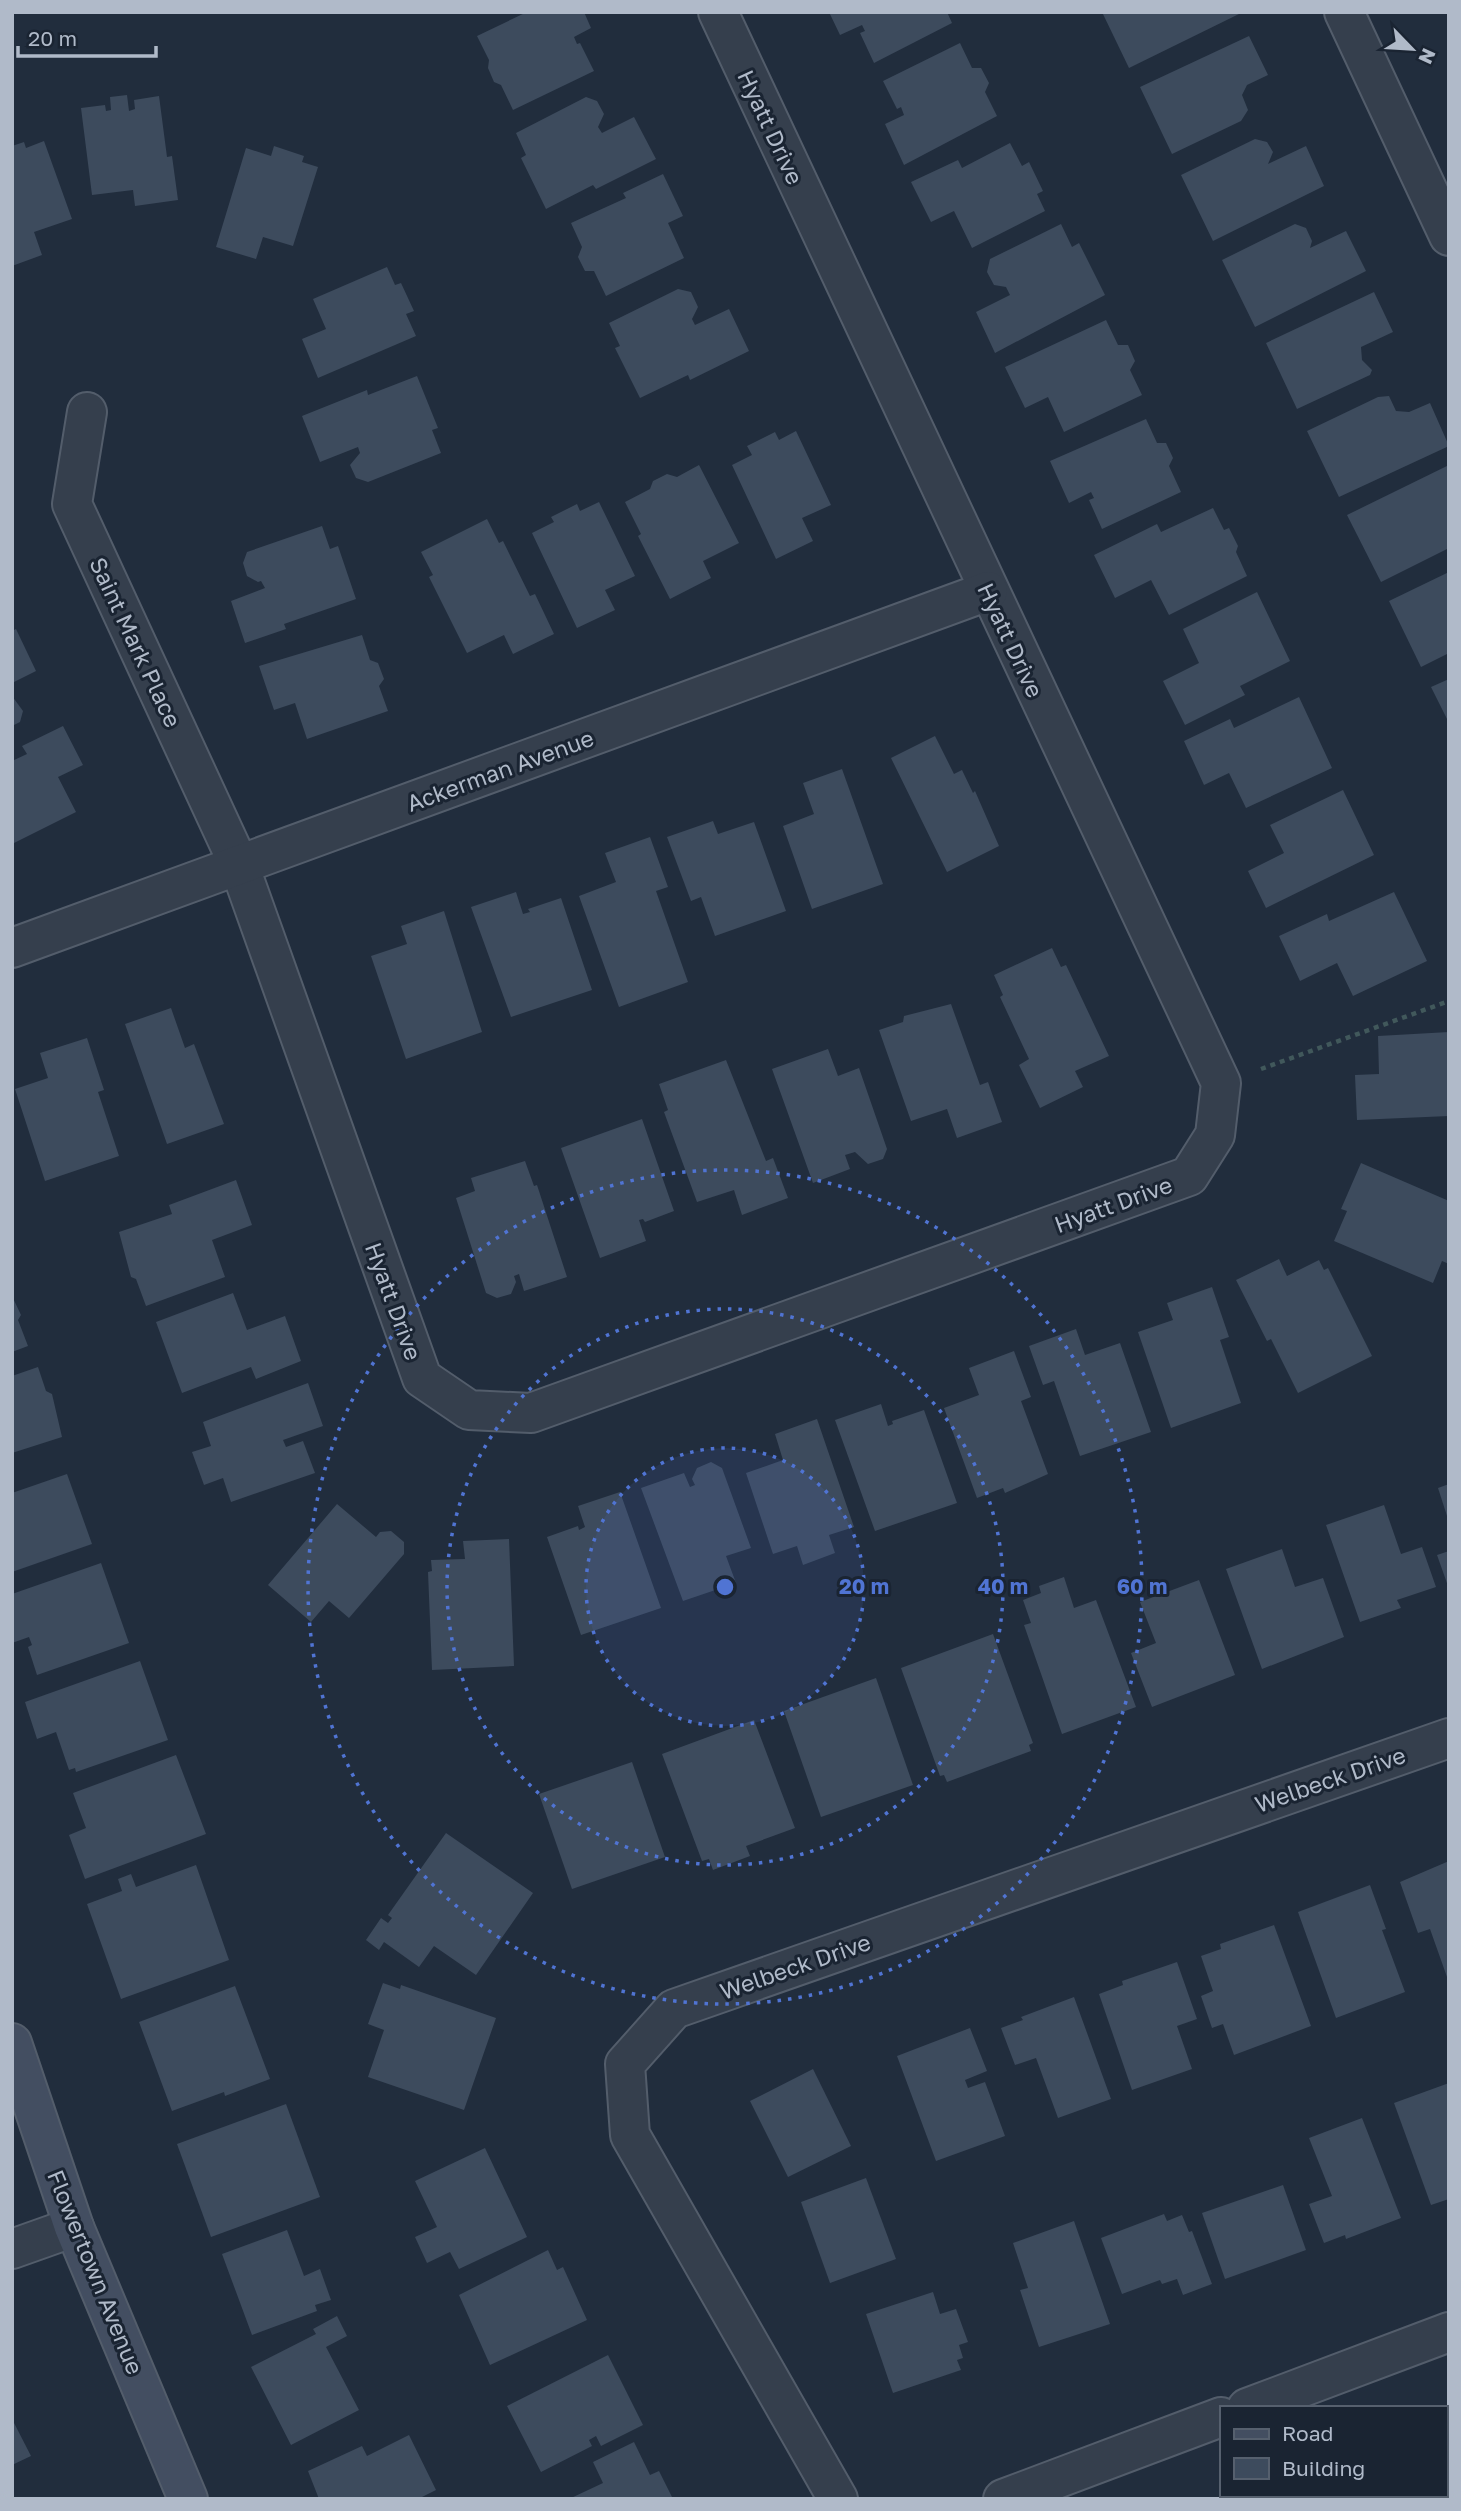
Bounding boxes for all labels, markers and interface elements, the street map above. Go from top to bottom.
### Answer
scale bar [18,14,156,58]
north arrow [1377,14,1447,84]
text: 20 m [28,25,77,51]
text: N [1414,45,1441,68]
street label: Hyatt Drive [732,65,810,189]
street label: Saint Mark Place [84,552,188,732]
street label: Hyatt Drive [972,578,1050,702]
street label: Ackerman Avenue [403,723,597,817]
street label: Hyatt Drive [1050,1170,1176,1238]
street label: Hyatt Drive [360,1238,428,1364]
text: 20 m [839,1573,889,1599]
text: 40 m [978,1573,1028,1599]
text: 60 m [1117,1573,1167,1599]
centre of rings [713,1575,737,1599]
street label: Welbeck Drive [1251,1740,1409,1818]
street label: Welbeck Drive [716,1927,874,2005]
street label: Flowertown Avenue [42,2166,150,2378]
legend [1220,2406,1447,2497]
text: Road [1282,2420,1333,2446]
text: Building [1282,2455,1365,2481]

